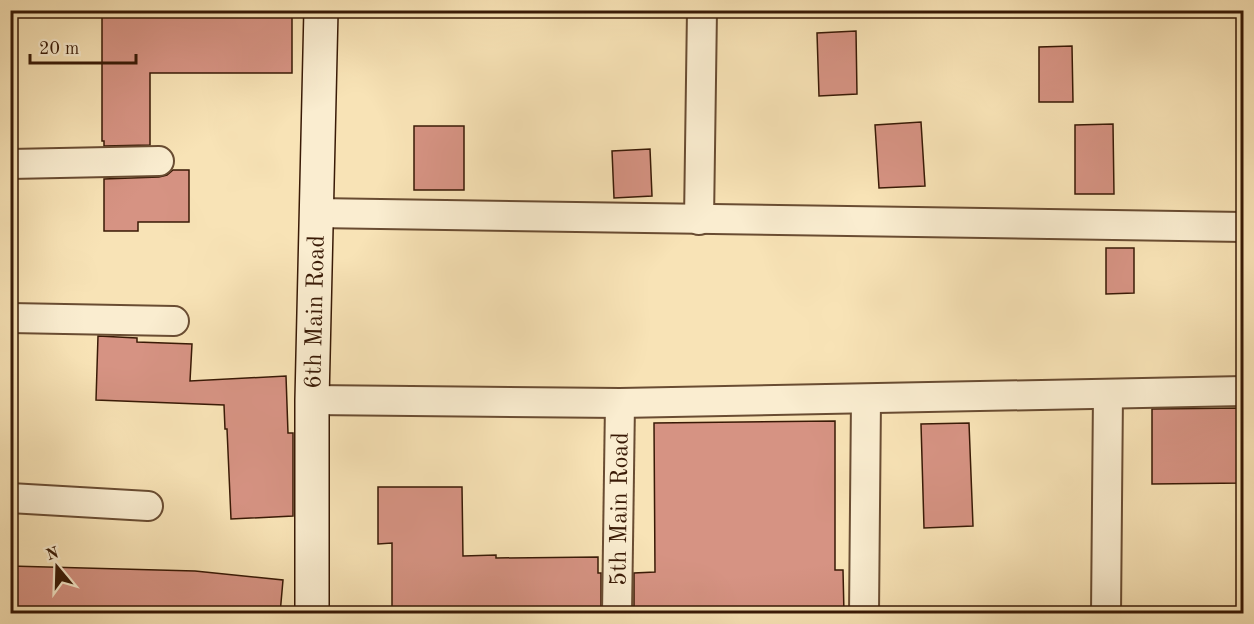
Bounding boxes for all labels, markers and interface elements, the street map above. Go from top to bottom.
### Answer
scale bar [30,27,136,65]
text: 20 m [39,40,79,58]
street label: 6th Main Road [302,235,330,389]
street label: 5th Main Road [607,432,634,586]
north arrow [27,537,87,597]
text: N [44,545,62,564]

